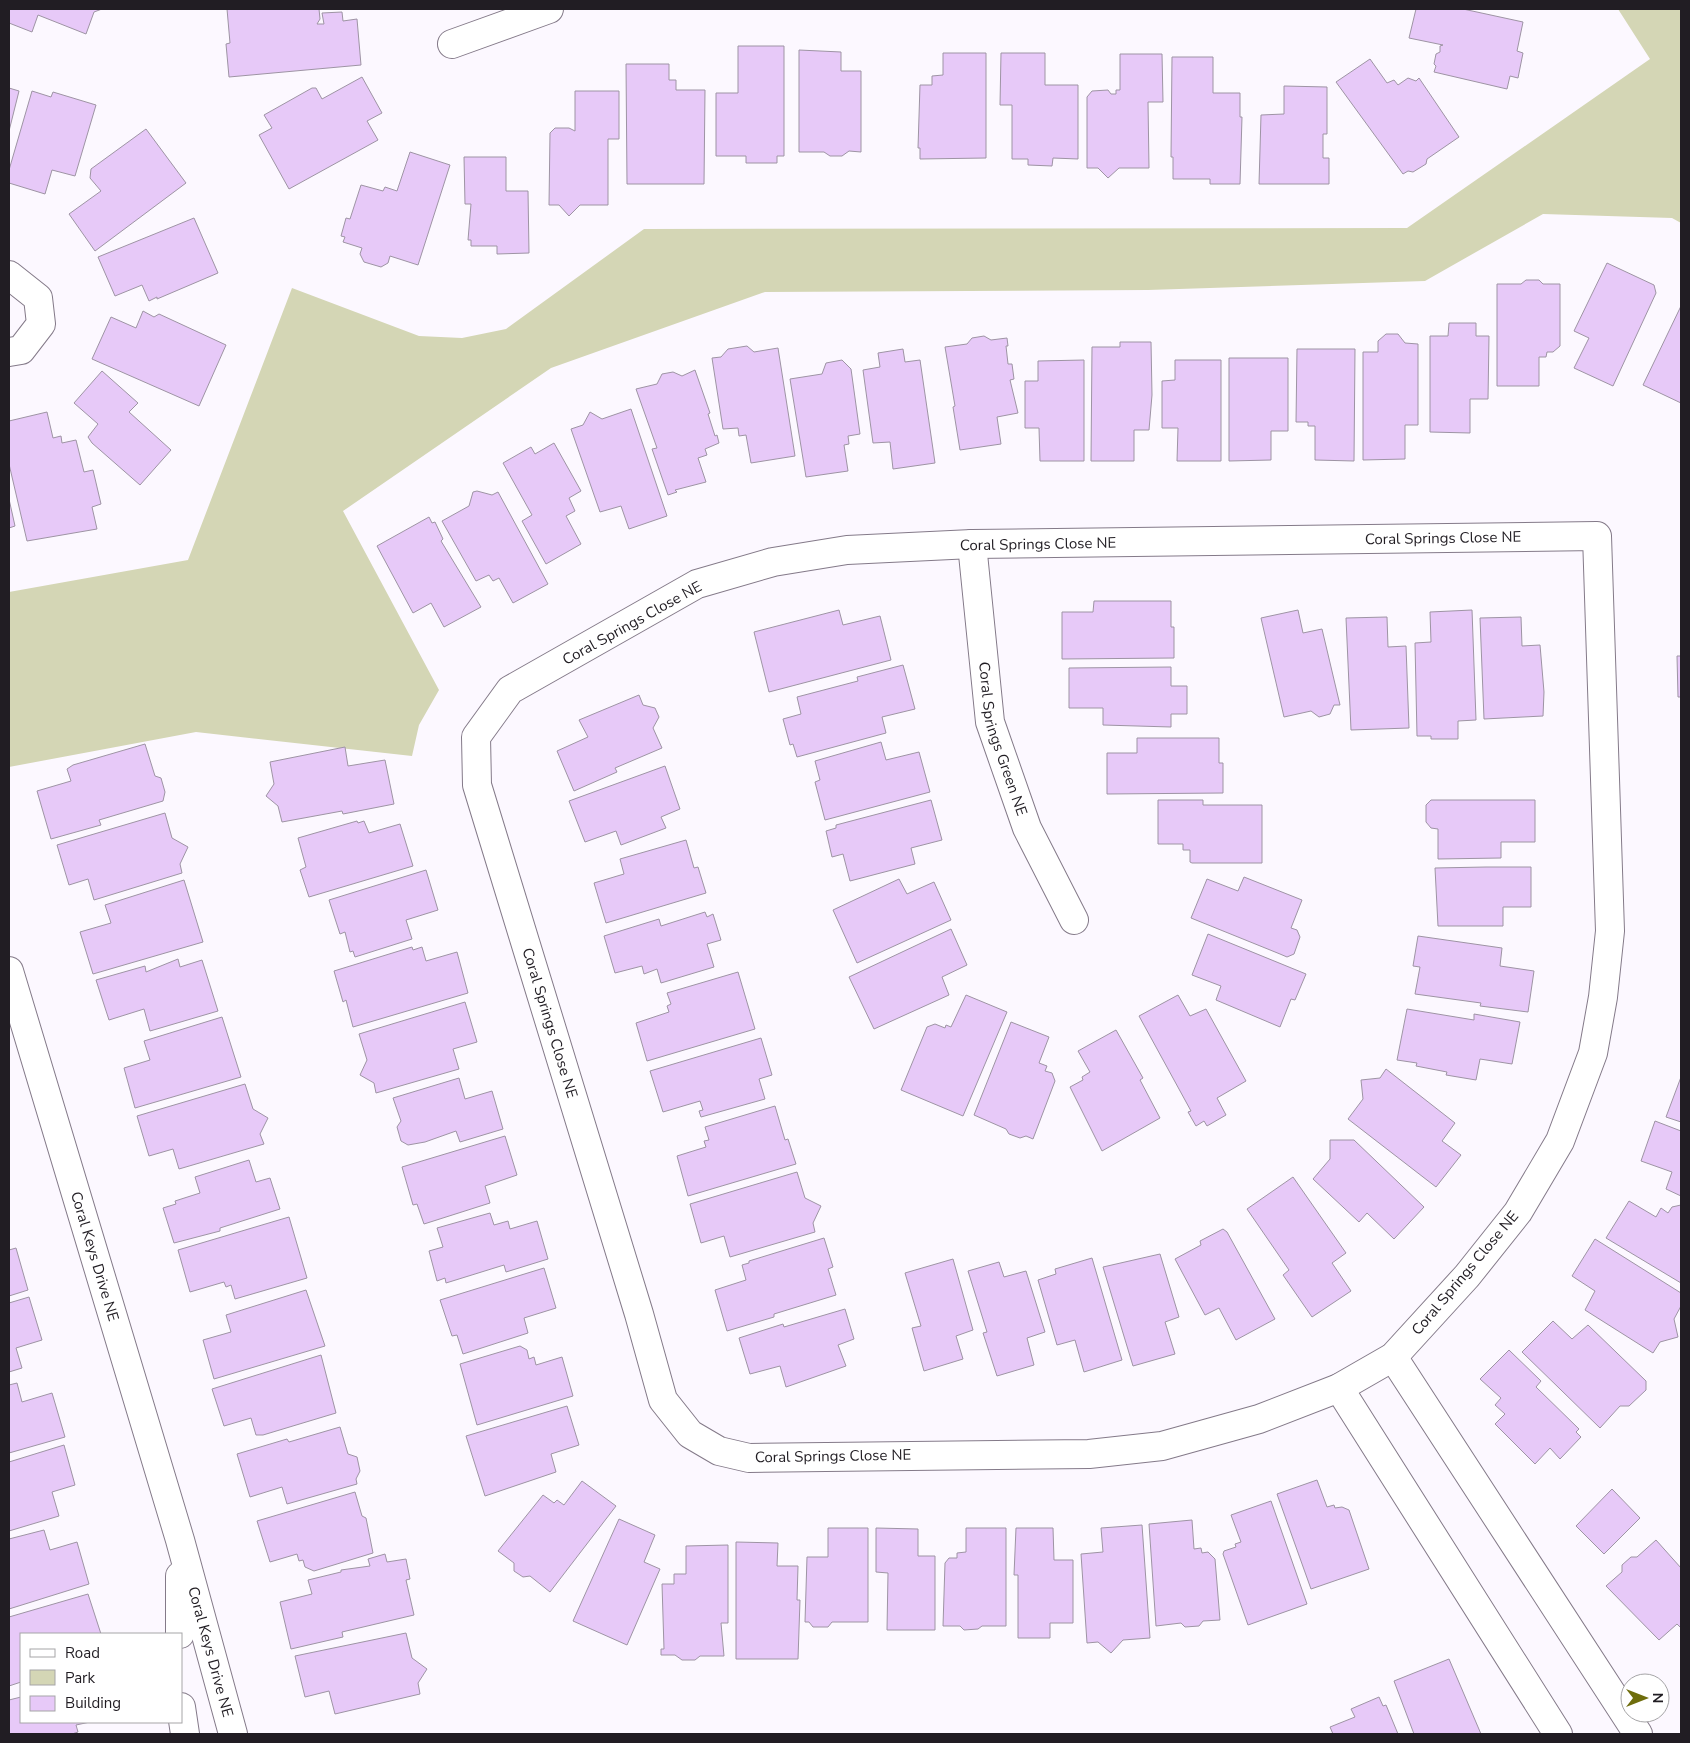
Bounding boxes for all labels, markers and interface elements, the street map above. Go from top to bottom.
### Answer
street label: Coral Springs Close NE [1365,527,1521,549]
street label: Coral Springs Close NE [960,533,1116,555]
street label: Coral Springs Close NE [559,576,705,670]
street label: Coral Springs Green NE [974,661,1032,818]
street label: Coral Springs Close NE [518,945,582,1101]
street label: Coral Keys Drive NE [66,1189,124,1324]
street label: Coral Springs Close NE [1407,1207,1523,1339]
street label: Coral Springs Close NE [755,1445,911,1467]
street label: Coral Keys Drive NE [183,1584,238,1719]
legend [20,1633,182,1723]
text: Road [65,1643,100,1663]
text: Park [65,1668,95,1688]
north arrow [1620,1673,1670,1723]
text: Building [65,1693,121,1713]
text: N [1648,1693,1667,1703]

